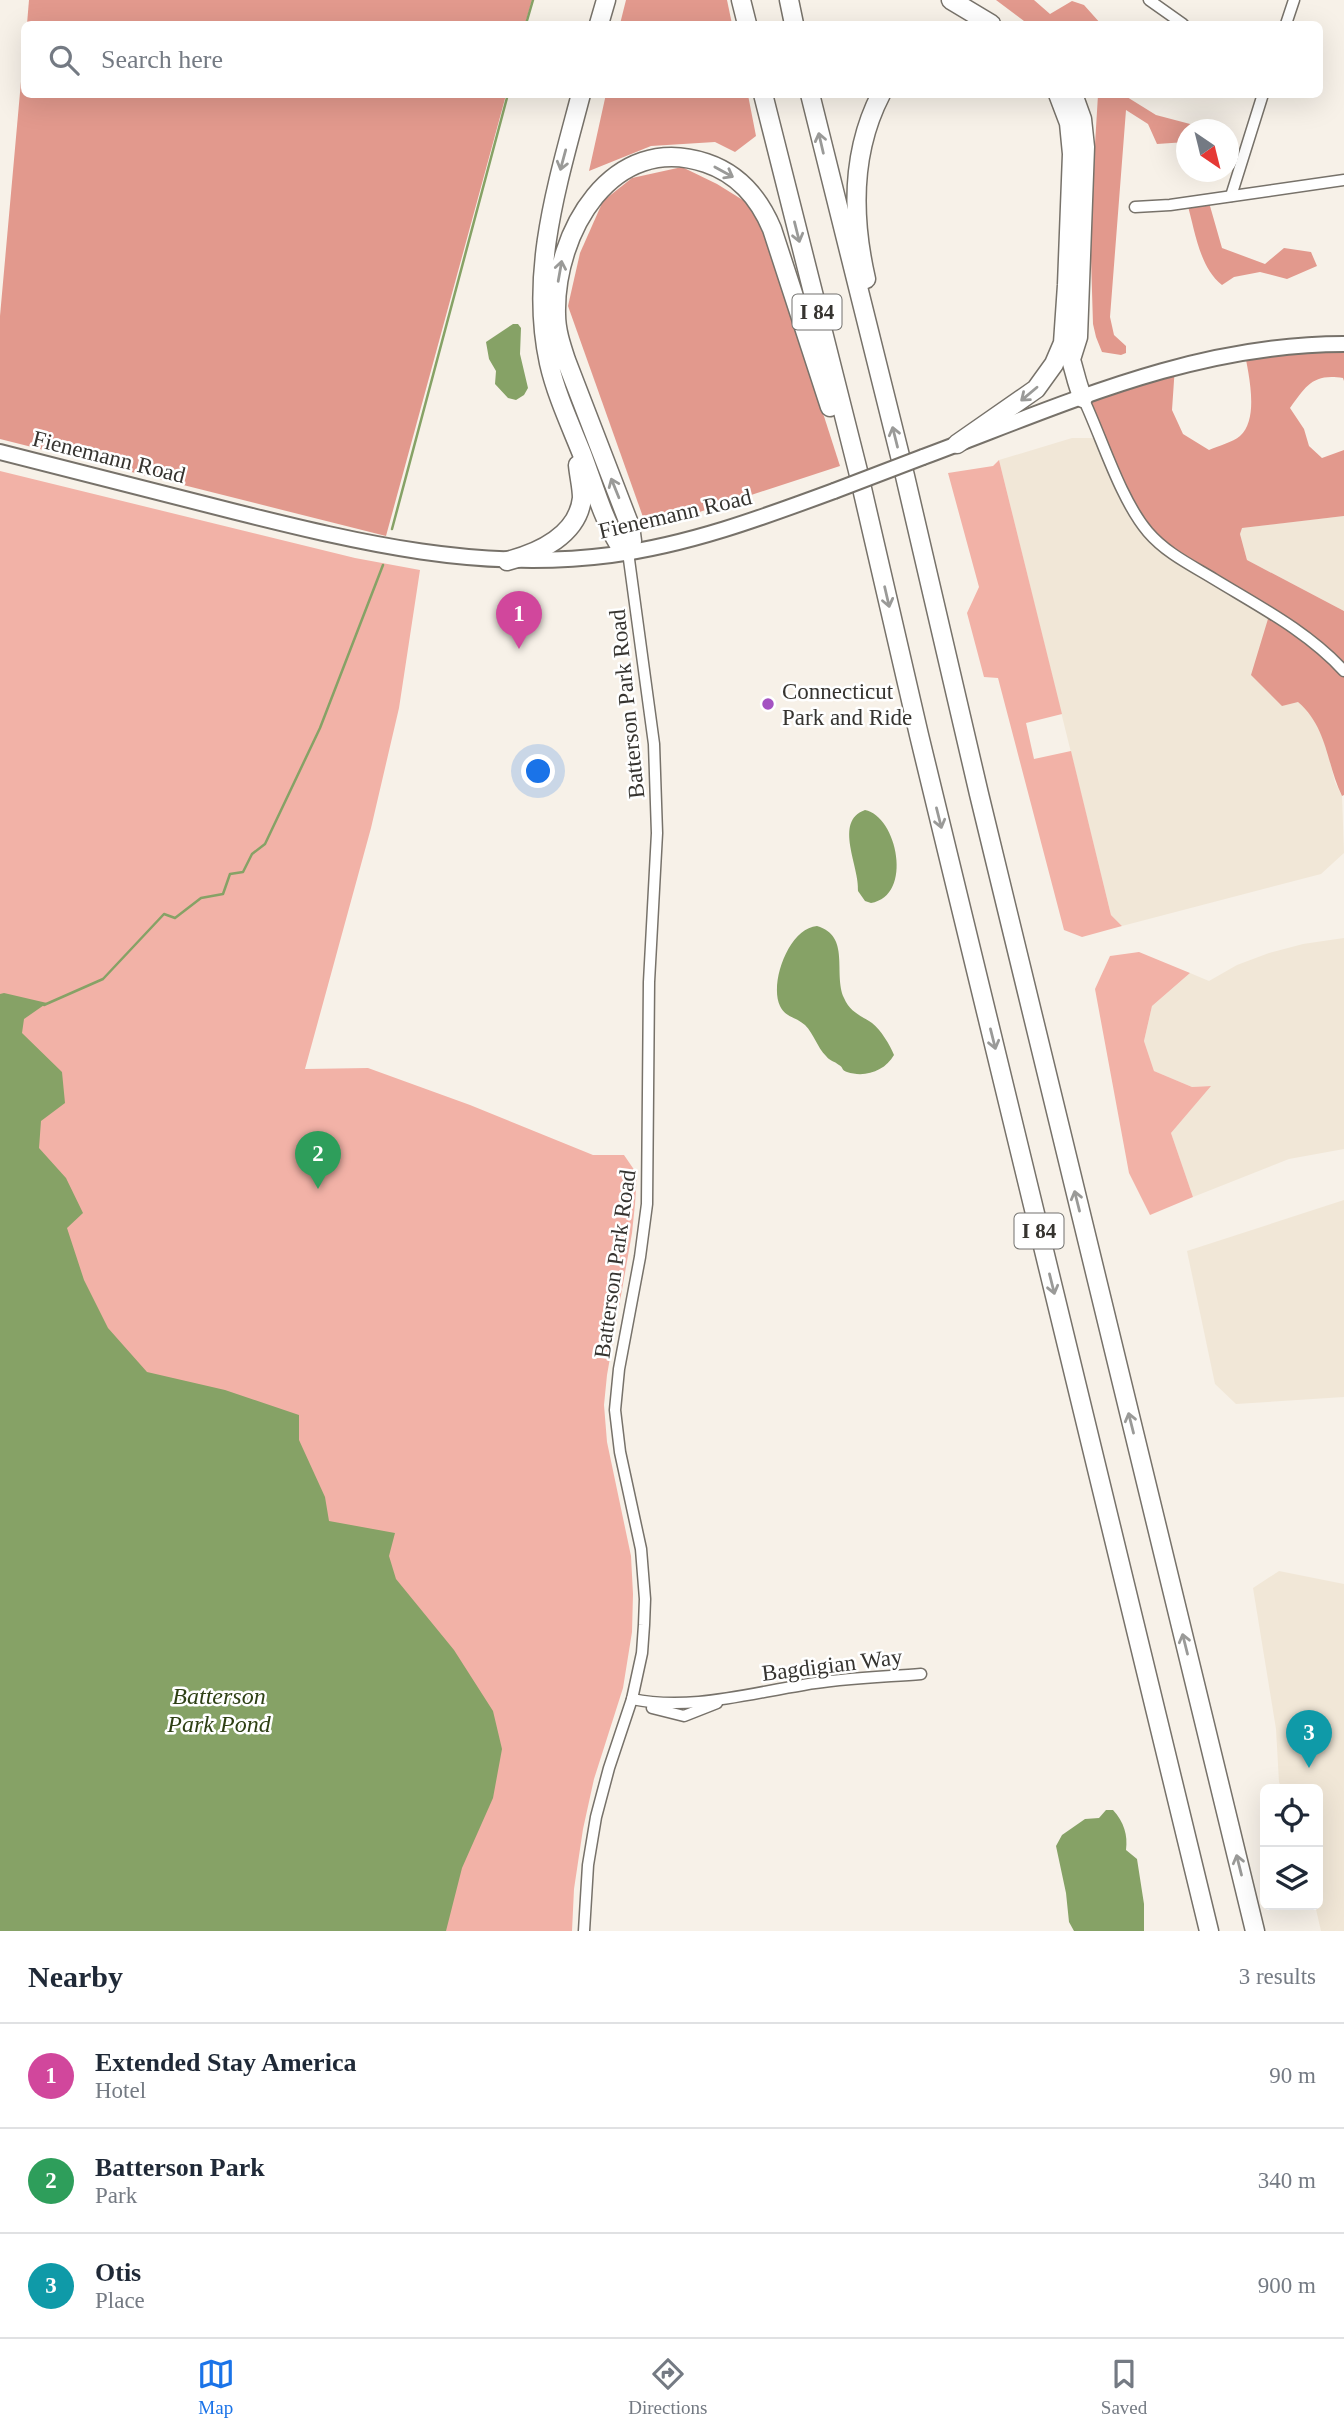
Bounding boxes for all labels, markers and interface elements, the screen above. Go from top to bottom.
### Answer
search box [21,21,1323,98]
icon: search [45,41,83,79]
text: Search here [101,45,223,74]
north arrow [1176,119,1239,182]
one-way arrow [814,132,827,155]
one-way arrow [556,149,569,171]
one-way arrow [713,166,734,179]
one-way arrow [791,220,804,243]
one-way arrow [554,260,568,283]
road number: I 84 [792,294,842,330]
one-way arrow [1020,386,1038,402]
street label: Fienemann Road [30,426,188,488]
one-way arrow [888,426,901,448]
one-way arrow [608,477,621,499]
street label: Fienemann Road [596,484,755,544]
one-way arrow [880,585,894,608]
pin: 1 [496,591,542,649]
street label: Batterson Park Road [605,608,649,800]
place label: Connecticut Park and Ride [782,679,912,730]
marker: Connecticut Park and Ride [760,696,776,712]
your location [521,754,555,788]
one-way arrow [933,806,946,829]
one-way arrow [986,1027,1000,1050]
pin: 2 [295,1131,341,1189]
street label: Batterson Park Road [589,1168,641,1360]
one-way arrow [1070,1191,1083,1213]
road number: I 84 [1014,1214,1064,1248]
one-way arrow [1046,1272,1059,1295]
one-way arrow [1124,1412,1137,1434]
one-way arrow [1178,1633,1191,1656]
street label: Bagdigian Way [760,1644,904,1686]
water label: Batterson Park Pond [166,1683,272,1737]
pin: 3 [1286,1710,1332,1768]
map controls [1260,1784,1323,1910]
button: locate [1260,1784,1323,1847]
button: layers [1260,1847,1323,1910]
one-way arrow [1231,1854,1245,1877]
text: Nearby [28,1960,123,1993]
text: 3 results [1239,1964,1316,1989]
text: Extended Stay America [95,2048,356,2077]
text: 1 [45,2063,57,2088]
text: 90 m [1269,2063,1316,2088]
text: Hotel [95,2078,146,2103]
text: Batterson Park [95,2153,265,2182]
text: 2 [45,2168,57,2193]
text: 340 m [1258,2168,1316,2193]
text: Park [95,2183,137,2208]
text: Otis [95,2258,141,2287]
text: 3 [45,2273,57,2298]
text: 900 m [1258,2273,1316,2298]
text: Place [95,2288,145,2313]
tab: Map [197,2355,235,2419]
tab: Directions [628,2355,707,2419]
tab: Saved [1101,2355,1147,2419]

